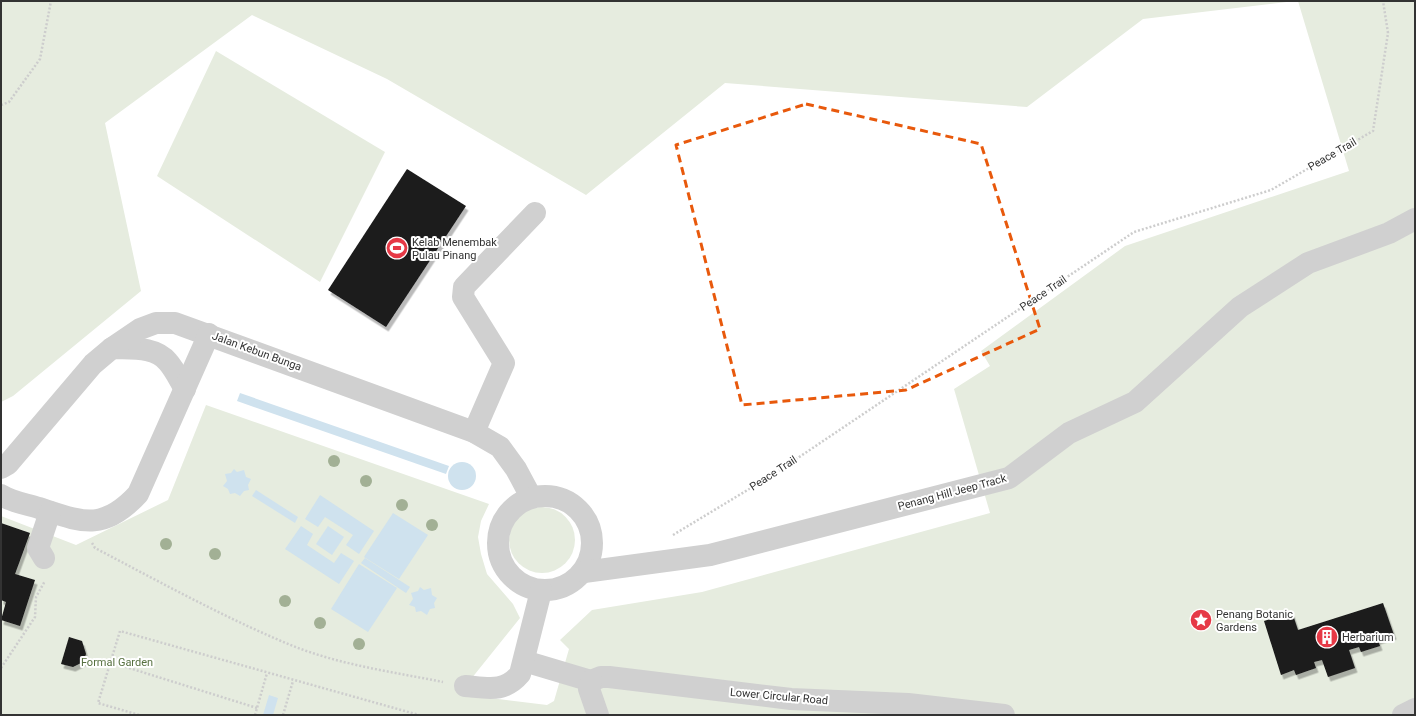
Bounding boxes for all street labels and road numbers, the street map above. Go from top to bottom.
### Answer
street label: Peace Trail [1306,135,1359,174]
street label: Peace Trail [1017,273,1069,314]
street label: Jalan Kebun Bunga [210,329,303,374]
street label: Peace Trail [747,453,799,494]
street label: Penang Hill Jeep Track [896,472,1008,513]
street label: Lower Circular Road [729,686,829,707]

